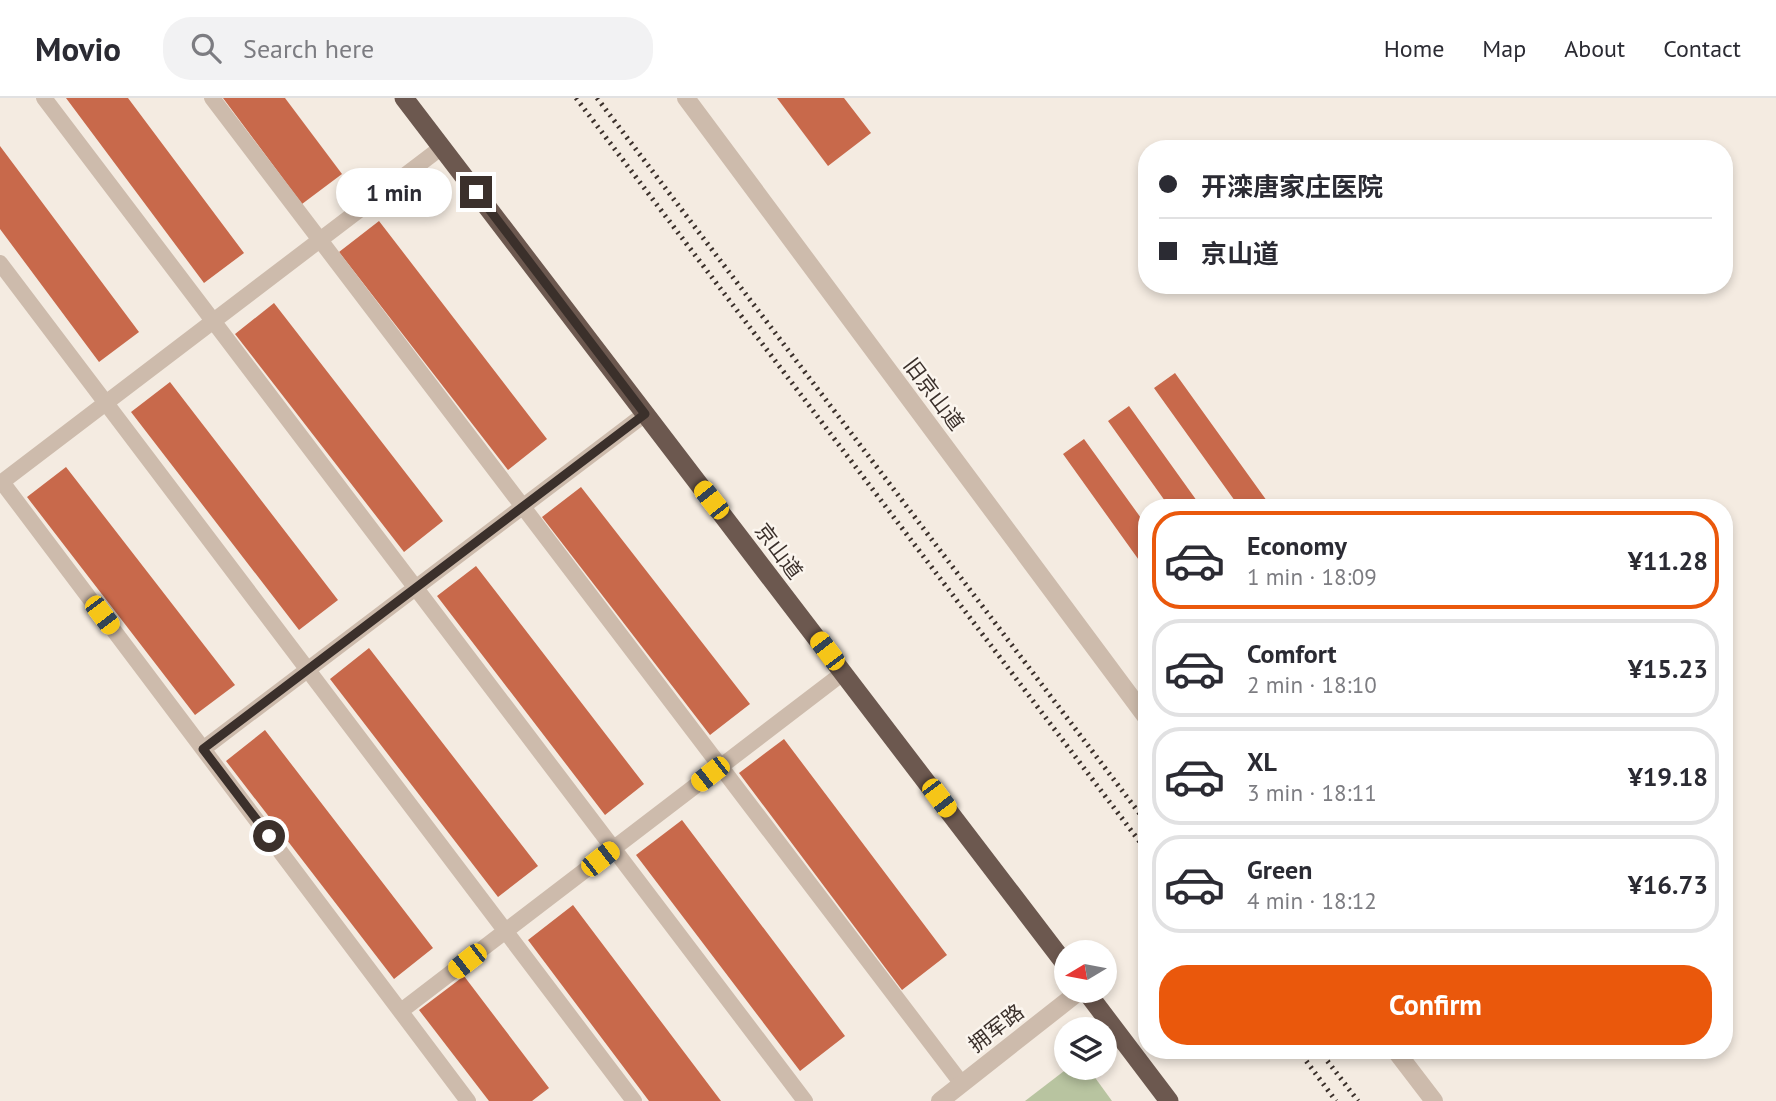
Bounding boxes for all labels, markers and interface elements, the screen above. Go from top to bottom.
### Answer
search box [163,17,653,80]
text: Movio [35,27,121,70]
icon: search [187,29,225,67]
text: Search here [243,32,374,65]
text: Home [1384,33,1444,64]
text: Map [1482,33,1526,64]
text: About [1564,33,1625,64]
text: Contact [1663,33,1741,64]
callout: 1 min [336,168,452,217]
text: 开滦唐家庄医院 [1201,170,1383,203]
route end [460,176,492,208]
text: 1 min [366,178,422,207]
text: 京山道 [1201,237,1279,270]
street label: 旧京山道 [898,352,970,436]
car [690,477,733,523]
street label: 京山道 [749,518,809,584]
icon: car [1163,529,1226,592]
text: Economy [1247,529,1347,562]
text: ¥11.28 [1628,544,1708,577]
text: 1 min · 18:09 [1247,562,1377,591]
car [81,592,124,638]
car [806,628,849,674]
icon: car [1163,637,1226,700]
text: Comfort [1247,637,1337,670]
text: ¥15.23 [1628,652,1708,685]
text: 2 min · 18:10 [1247,670,1377,699]
icon: car [1163,745,1226,808]
text: XL [1247,745,1277,778]
car [687,753,734,795]
text: ¥19.18 [1628,760,1708,793]
car [918,775,961,821]
text: 3 min · 18:11 [1247,778,1377,807]
route start [253,820,285,852]
car [577,838,624,880]
icon: car [1163,853,1226,916]
text: Green [1247,853,1312,886]
text: ¥16.73 [1628,868,1708,901]
text: 4 min · 18:12 [1247,886,1377,915]
car [444,940,491,982]
north arrow [1054,940,1116,1003]
map controls [1054,940,1117,1080]
button: Confirm [1159,965,1712,1045]
street label: 拥军路 [963,998,1029,1058]
button: layers [1054,1017,1117,1080]

